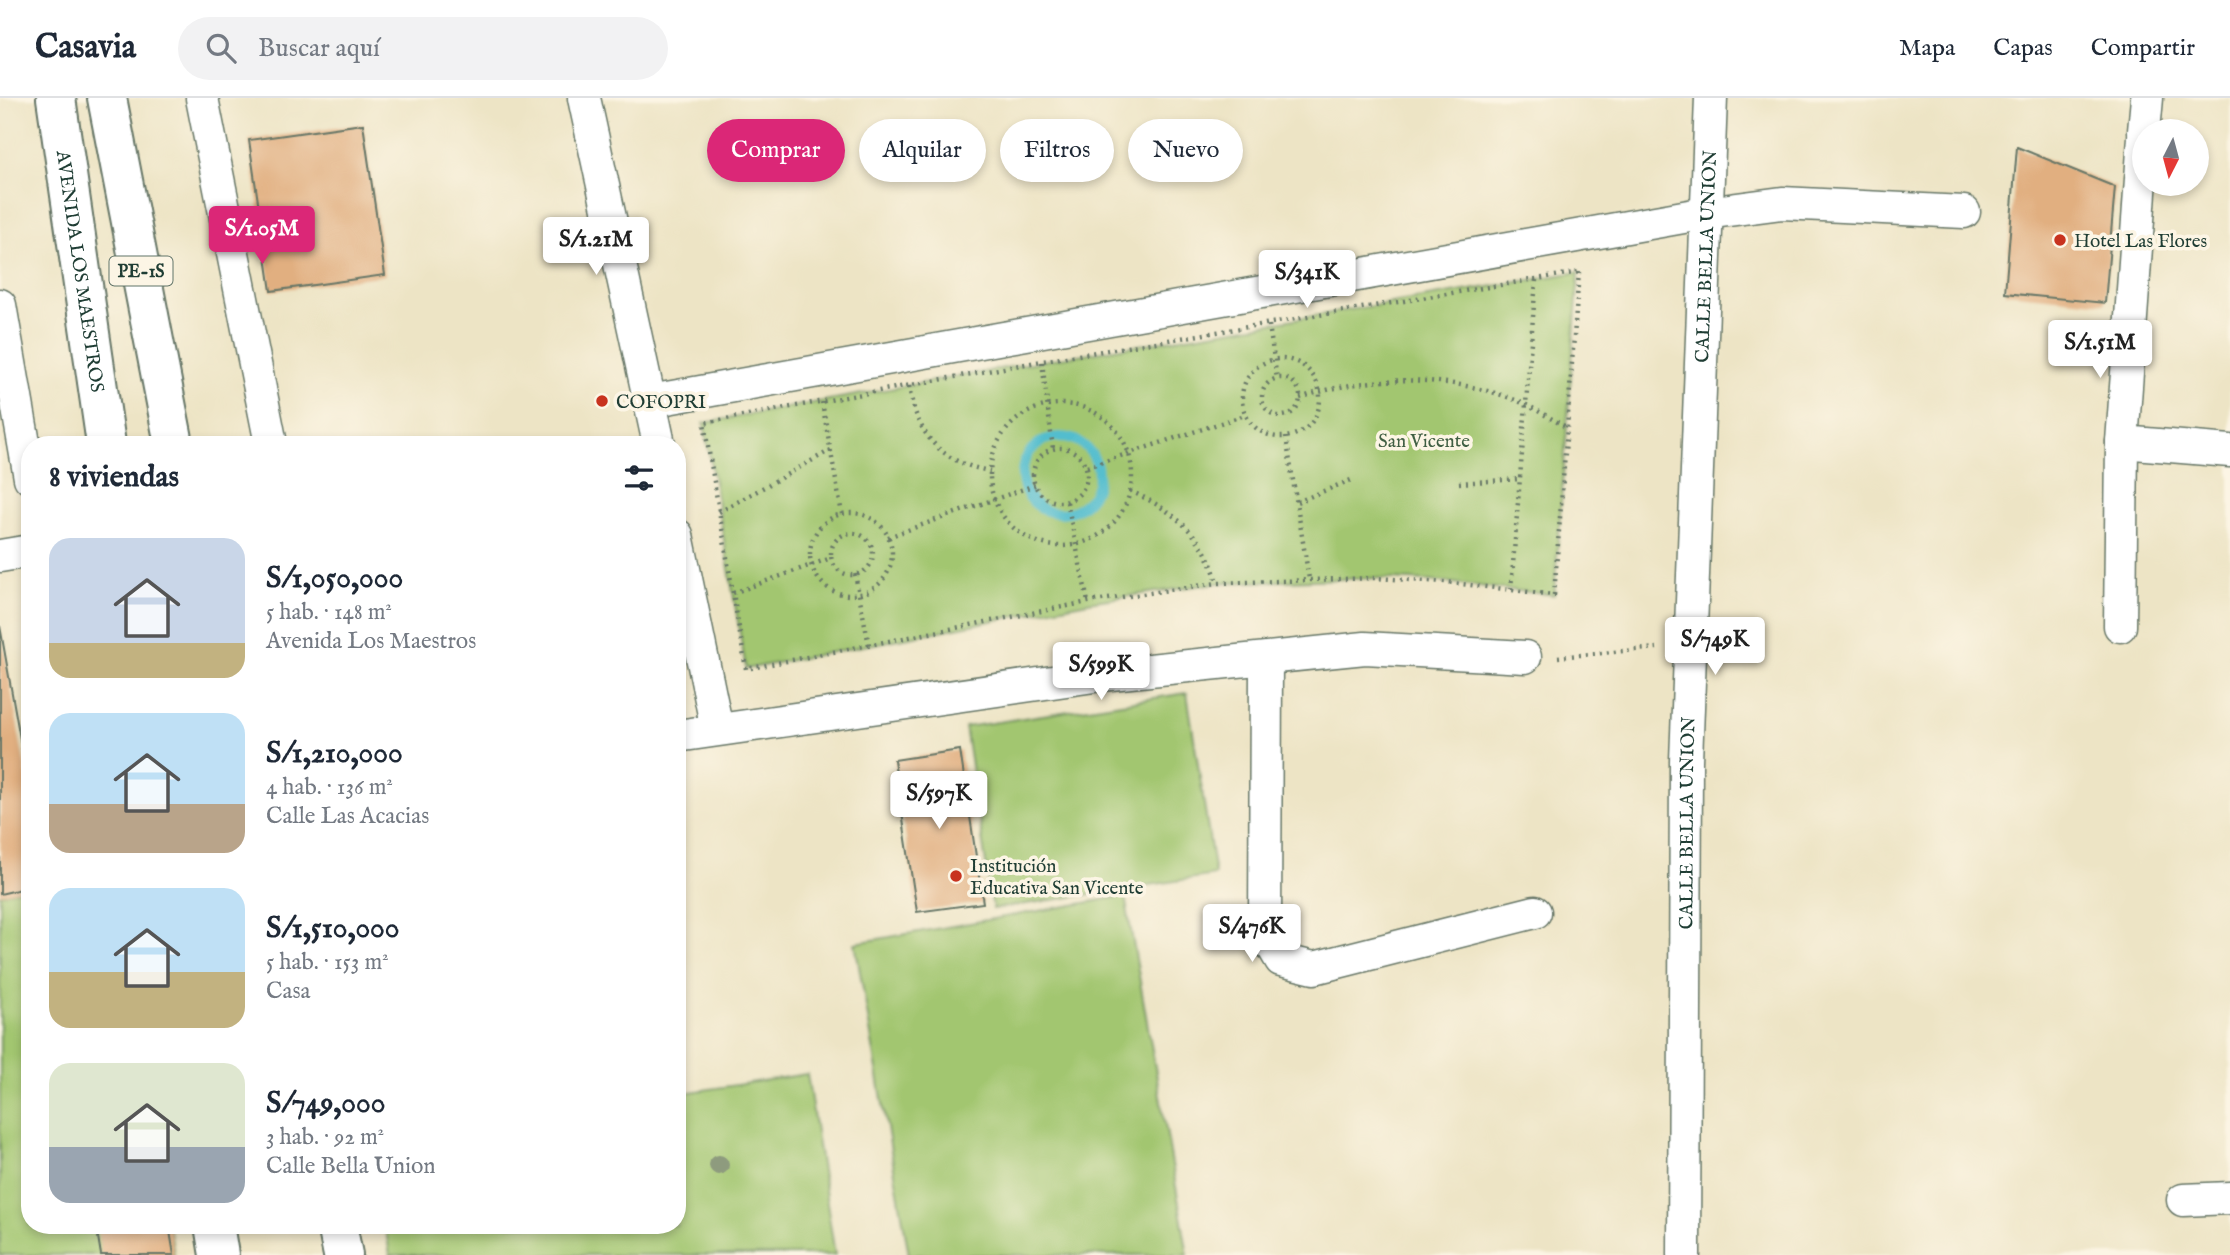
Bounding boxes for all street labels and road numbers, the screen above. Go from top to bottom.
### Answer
street label: AVENIDA LOS MAESTROS [50,148,108,394]
street label: CALLE BELLA UNION [1691,150,1723,363]
road number: PE-1S [110,256,172,286]
street label: CALLE BELLA UNION [1675,716,1702,930]

